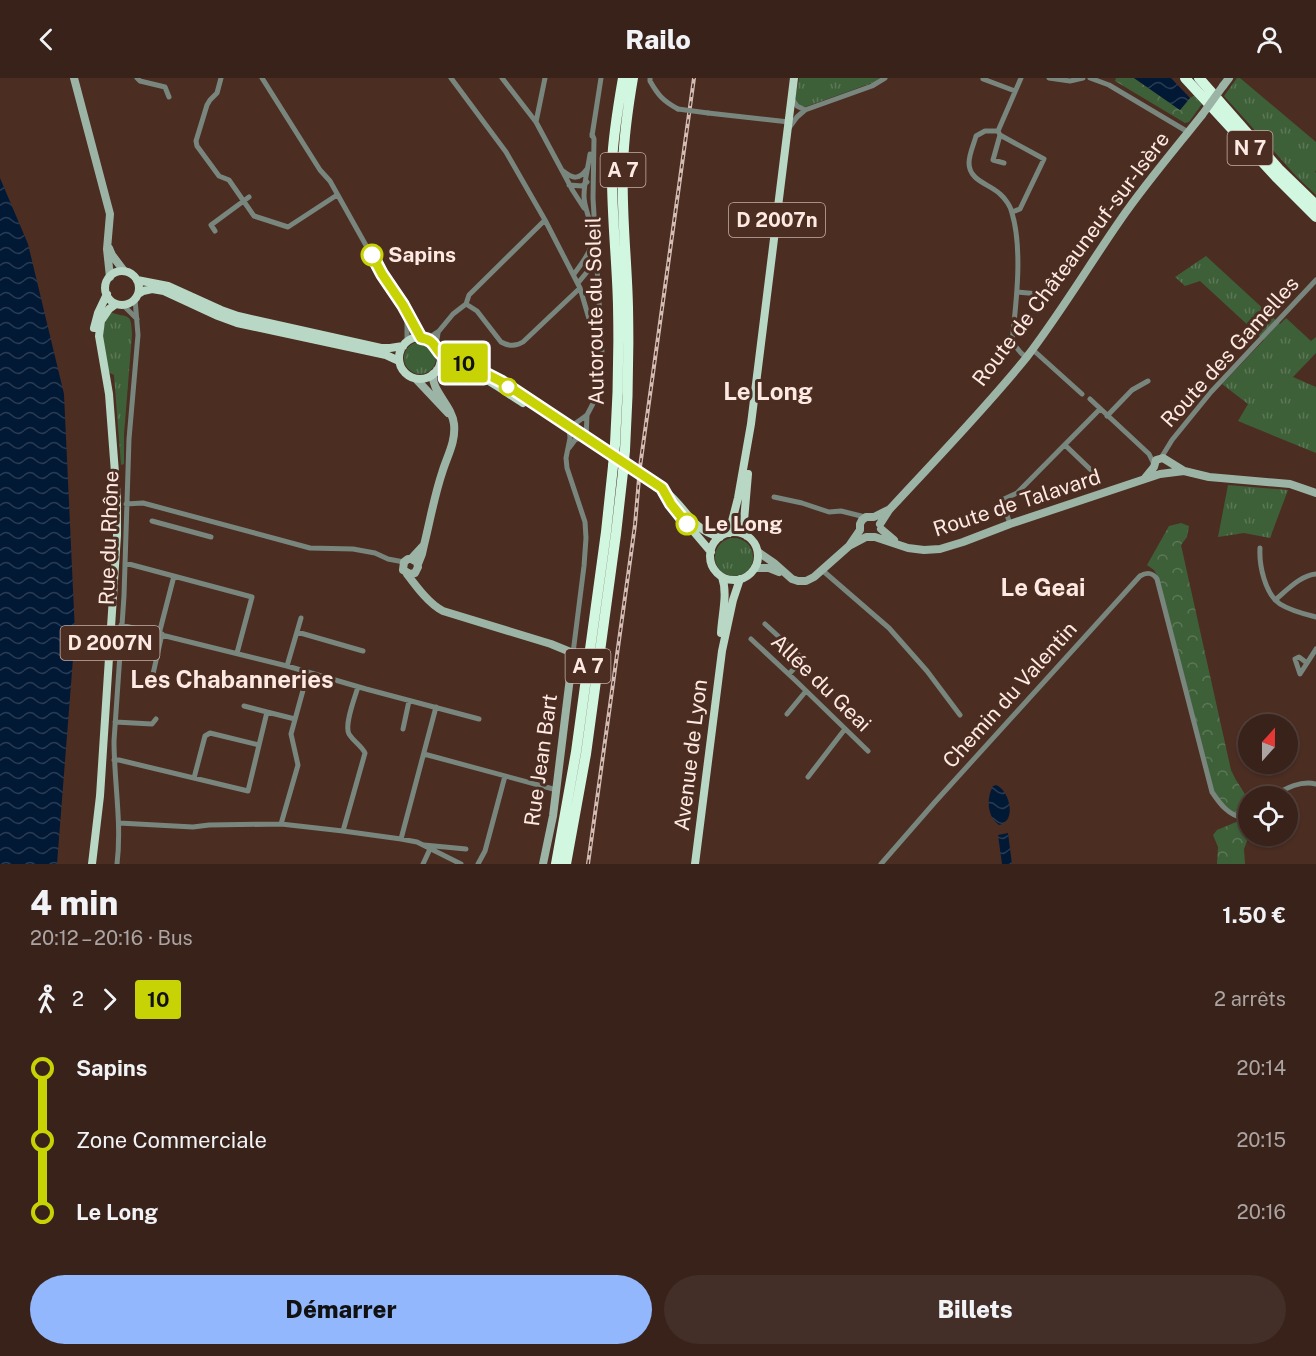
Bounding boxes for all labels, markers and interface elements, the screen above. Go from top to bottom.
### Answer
icon: back [30,23,63,56]
text: Railo [625,23,691,55]
icon: person [1253,23,1286,56]
street label: Route de Châteauneuf-sur-Isère [967,127,1174,391]
road number: N 7 [1228,131,1272,165]
road number: A 7 [600,153,646,187]
road number: D 2007n [729,203,825,237]
street label: Autoroute du Soleil [580,217,609,405]
place label: Sapins [388,242,456,267]
marker: Sapins [361,244,383,266]
street label: Route des Gamelles [1156,271,1304,432]
line badge: 10 [437,344,491,382]
text: 10 [453,351,475,376]
district label: Le Long [723,377,813,405]
unlabelled marker [499,378,517,396]
street label: Route de Talavard [930,464,1104,541]
street label: Rue du Rhône [94,470,123,606]
place label: Le Long [704,511,782,536]
marker: Le Long [676,513,698,535]
district label: Le Geai [1001,573,1085,601]
street label: Chemin du Valentin [937,616,1082,773]
road number: D 2007N [60,626,160,660]
street label: Allée du Geai [766,629,876,736]
road number: A 7 [566,649,610,683]
district label: Les Chabanneries [130,665,334,693]
street label: Avenue de Lyon [669,678,712,832]
street label: Rue Jean Bart [519,692,562,828]
north arrow [1238,714,1298,774]
map controls [1238,714,1298,846]
button: locate [1238,786,1298,846]
text: 4 min [30,884,118,922]
text: 1.50 € [1222,902,1286,928]
text: 20:12 – 20:16 · Bus [30,926,193,950]
icon: walk [30,983,63,1016]
icon: forward [93,983,126,1016]
text: 2 [72,987,84,1011]
text: 10 [147,987,169,1012]
text: 2 arrêts [1214,987,1286,1011]
text: Sapins [76,1055,147,1081]
text: 20:14 [1237,1056,1286,1080]
text: Zone Commerciale [76,1127,267,1153]
text: 20:15 [1236,1128,1286,1152]
text: Le Long [76,1199,158,1225]
text: 20:16 [1237,1200,1286,1224]
button: Démarrer [30,1275,652,1344]
button: Billets [664,1275,1286,1344]

